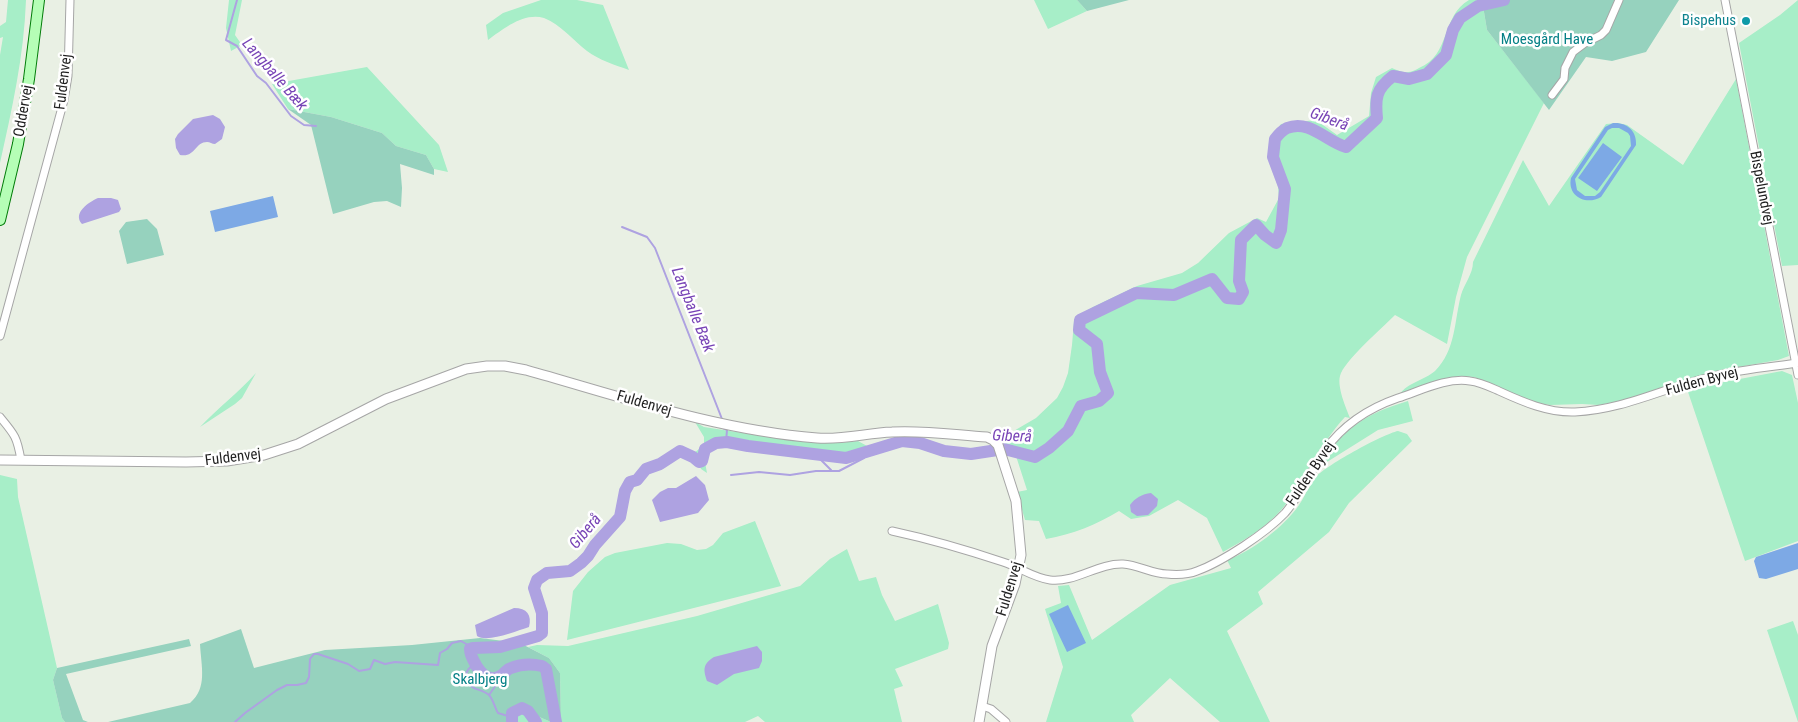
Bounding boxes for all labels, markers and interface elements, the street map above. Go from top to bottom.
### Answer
place label: Bispehus [1682,12,1736,30]
marker: Bispehus [1740,15,1752,27]
park label: Moesgård Have [1501,31,1593,49]
water label: Langballe Bæk [237,35,311,115]
street label: Fuldenvej [52,53,76,111]
street label: Oddervej [11,84,37,138]
water label: Giberå [1307,104,1351,136]
street label: Bispelundvej [1745,149,1777,227]
water label: Langballe Bæk [666,265,718,355]
street label: Fulden Byvej [1664,364,1740,400]
street label: Fuldenvej [615,388,673,420]
water label: Giberå [992,427,1032,447]
street label: Fulden Byvej [1283,438,1339,510]
street label: Fuldenvej [204,446,262,470]
water label: Giberå [566,511,606,553]
street label: Fuldenvej [993,559,1027,619]
park label: Skalbjerg [453,671,507,689]

